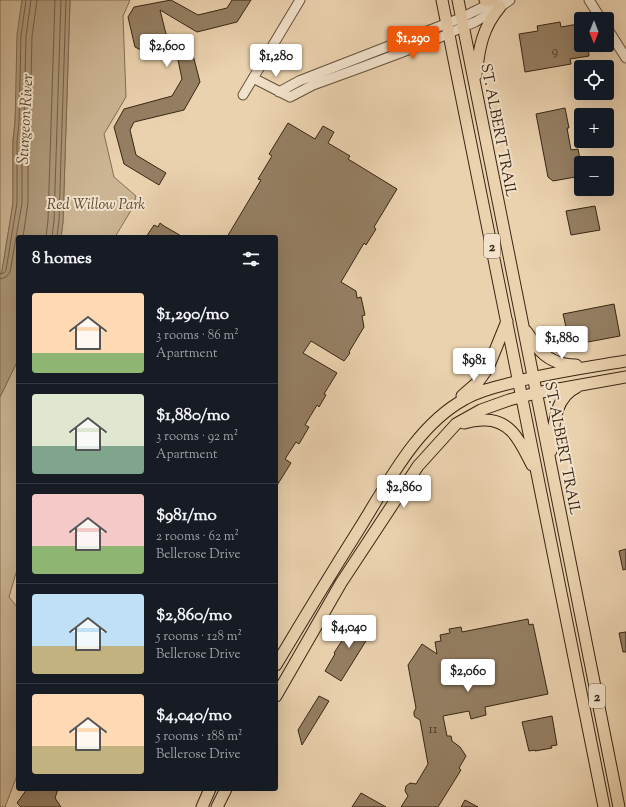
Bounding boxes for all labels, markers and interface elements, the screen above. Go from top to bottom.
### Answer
north arrow [574,12,614,52]
map controls [574,12,614,196]
pin: $1,290 [380,26,446,60]
text: $1,290 [396,30,430,48]
pin: $2,600 [134,34,200,68]
text: $2,600 [149,38,185,56]
house number: 9 [552,43,558,61]
pin: $1,280 [243,44,309,78]
text: $1,280 [259,48,293,66]
button: locate [574,60,614,100]
street label: ST. ALBERT TRAIL [474,62,521,199]
water label: Sturgeon River [13,73,40,165]
button: + [574,108,614,148]
button: − [574,156,614,196]
park label: Red Willow Park [47,195,145,216]
road number: 2 [484,234,500,258]
text: 8 homes [32,247,92,271]
icon: filters [240,248,262,270]
text: $1,290/mo [156,303,229,327]
icon: home [64,309,112,357]
pin: $1,880 [529,326,595,360]
text: 3 rooms · 86 m² [156,327,239,345]
text: $1,880 [545,330,579,348]
text: Apartment [156,345,217,363]
pin: $981 [450,348,498,382]
text: $981 [462,352,486,370]
street label: ST. ALBERT TRAIL [538,380,585,517]
text: $1,880/mo [156,404,230,428]
icon: home [64,410,112,458]
text: 3 rooms · 92 m² [156,428,238,446]
text: Apartment [156,446,217,464]
pin: $2,860 [371,475,437,509]
text: $2,860 [386,479,422,497]
text: $981/mo [156,504,217,528]
icon: home [64,510,112,558]
text: 2 rooms · 62 m² [156,528,239,546]
text: Bellerose Drive [156,546,241,564]
text: $2,860/mo [156,604,232,628]
icon: home [64,610,112,658]
pin: $4,040 [316,615,382,649]
text: $4,040 [331,619,367,637]
text: 5 rooms · 128 m² [156,628,242,646]
text: Bellerose Drive [156,646,241,664]
pin: $2,060 [435,659,501,693]
text: $2,060 [450,663,486,681]
road number: 2 [589,684,605,708]
text: $4,040/mo [156,704,232,728]
icon: home [64,710,112,758]
house number: 11 [429,721,438,739]
text: 5 rooms · 188 m² [156,728,242,746]
text: Bellerose Drive [156,746,241,764]

